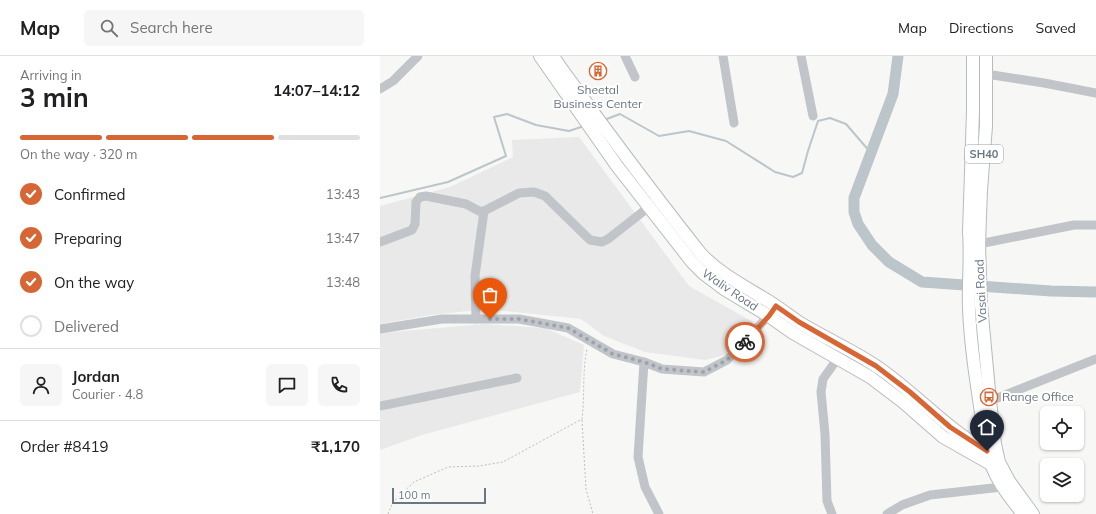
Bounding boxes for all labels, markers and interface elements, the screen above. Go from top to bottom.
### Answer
search box [84,10,364,46]
text: Map [20,16,60,40]
icon: search [98,17,120,39]
text: Search here [130,18,213,37]
text: Map [898,19,927,37]
text: Directions [949,19,1014,37]
text: Saved [1036,19,1076,37]
building icon: Sheetal Business Center [588,61,608,81]
text: Arriving in [20,67,82,83]
text: 3 min [20,81,89,114]
text: 14:07–14:12 [273,81,360,100]
place label: Sheetal Business Center [554,82,643,111]
road number: SH40 [965,145,1003,163]
text: On the way · 320 m [20,146,137,162]
icon: check [20,183,42,205]
text: Confirmed [54,185,125,204]
text: 13:43 [326,186,360,202]
icon: check [20,227,42,249]
text: Preparing [54,229,122,248]
text: 13:47 [326,230,360,246]
street label: Vasai Road [971,259,990,323]
street label: Waliv Road [699,265,761,314]
icon: check [20,271,42,293]
text: On the way [54,273,134,292]
text: 13:48 [326,274,360,290]
pin [473,278,507,319]
icon: bag [479,284,501,306]
text: Delivered [54,317,119,336]
courier [725,322,765,362]
icon: bike [734,331,756,353]
button: person [20,364,62,406]
button: chat [266,364,308,406]
button: phone [318,364,360,406]
text: Jordan [72,367,120,386]
text: Courier · 4.8 [72,386,143,402]
bus stop icon: Range Office [979,387,999,407]
place label: Range Office [1002,389,1074,404]
map controls [1040,406,1084,502]
button: locate [1040,406,1084,450]
pin [970,410,1004,451]
icon: home [976,416,998,438]
text: Order #8419 [20,437,108,456]
text: ₹1,170 [311,437,360,456]
button: layers [1040,458,1084,502]
scale bar [392,486,486,505]
text: 100 m [398,488,430,502]

